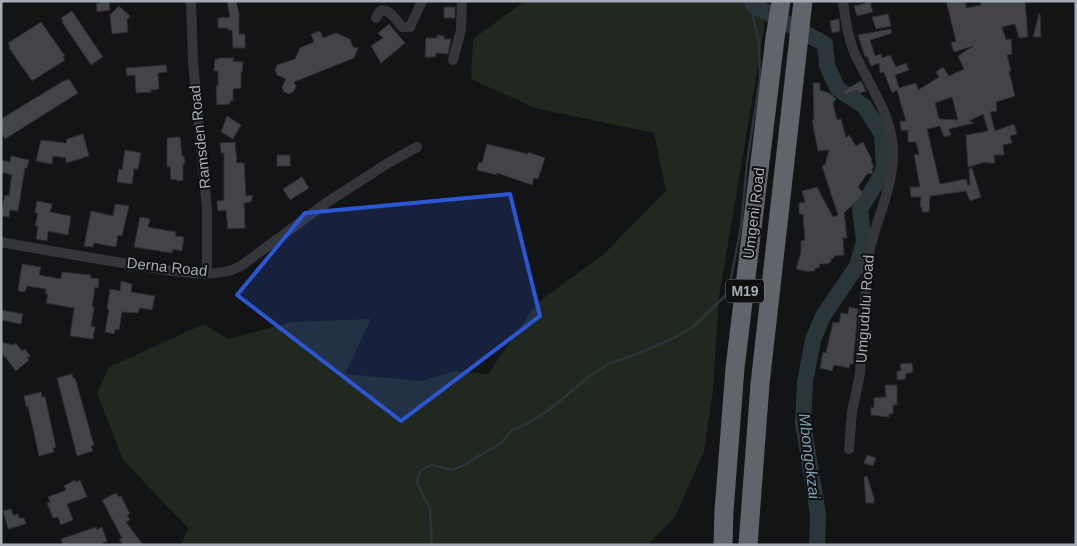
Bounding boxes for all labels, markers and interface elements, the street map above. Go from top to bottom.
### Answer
street label: Ramsden Road [186,84,213,190]
street label: Umgeni Road [739,166,768,259]
street label: Derna Road [126,254,208,279]
street label: Umgudulu Road [852,254,877,364]
road number: M19 [726,280,764,302]
water label: Mbongokzai [796,412,823,500]

